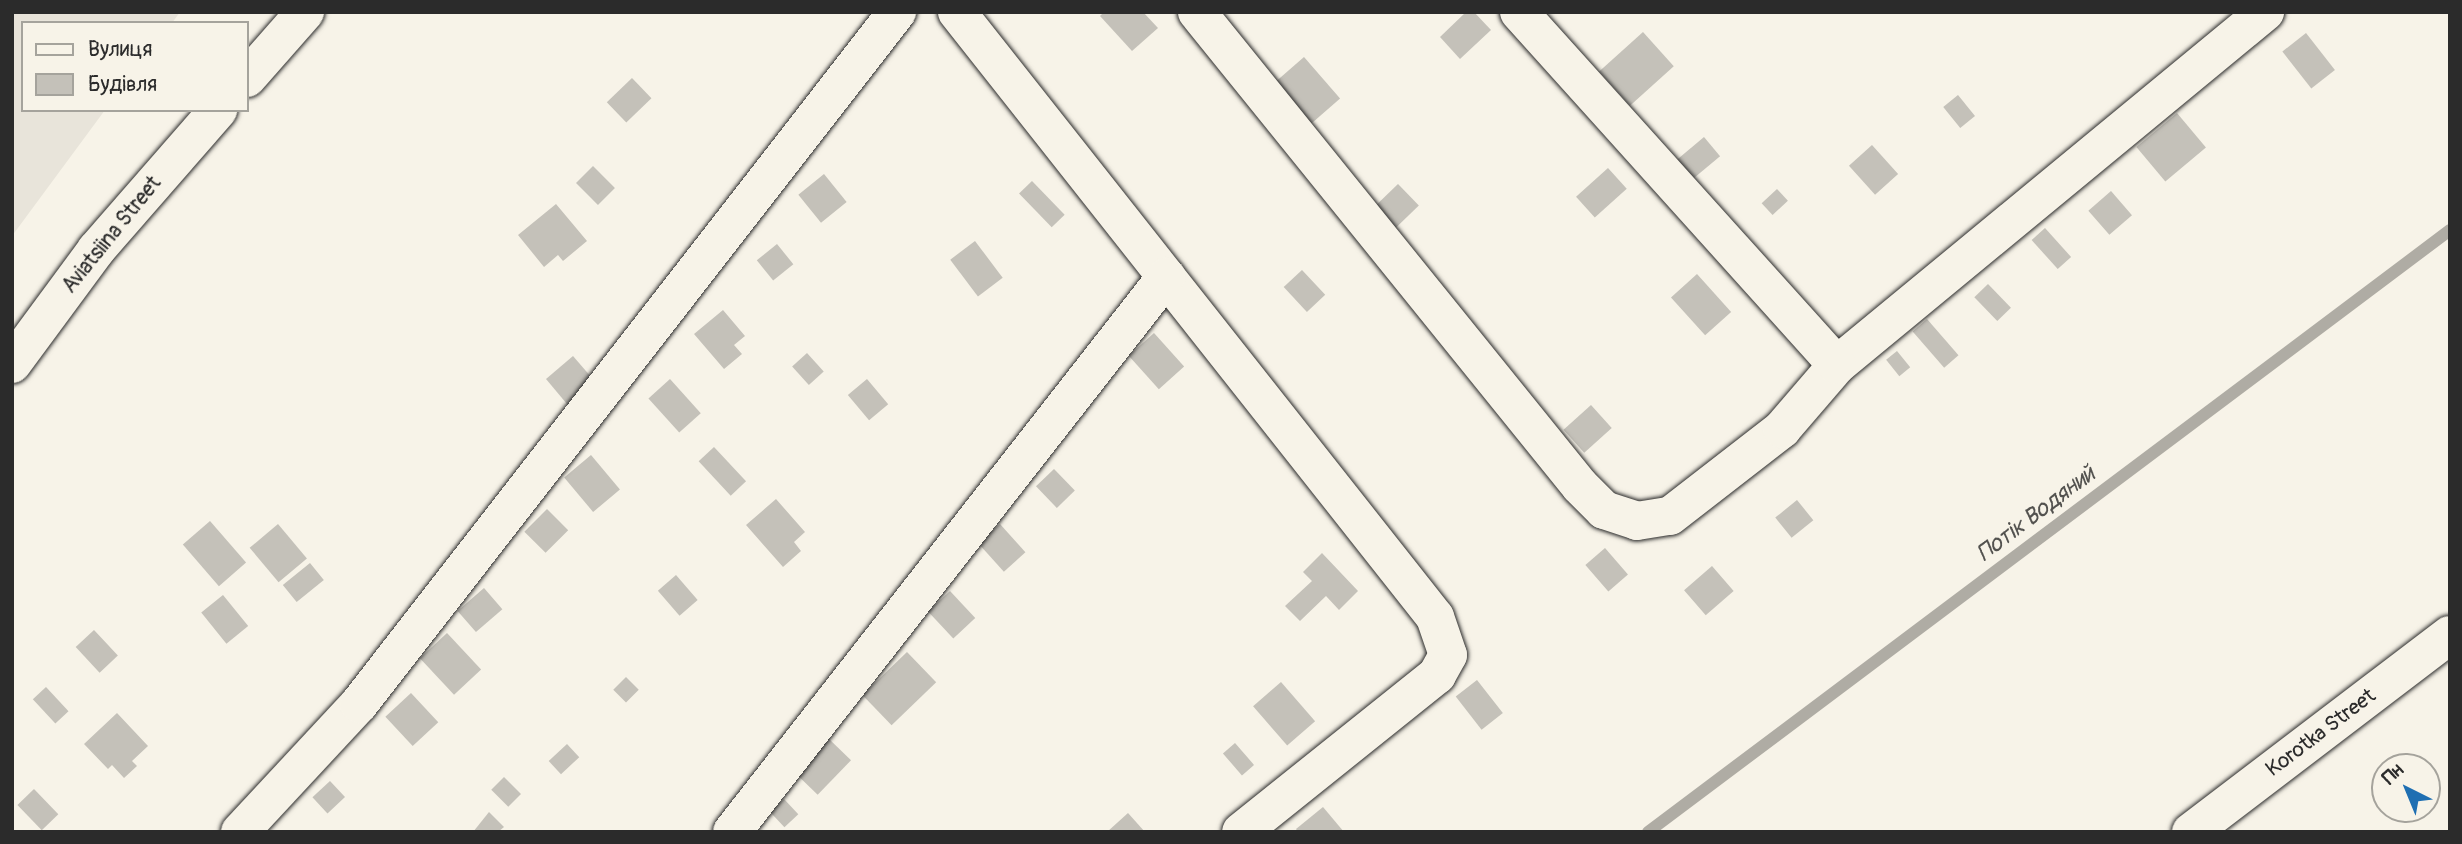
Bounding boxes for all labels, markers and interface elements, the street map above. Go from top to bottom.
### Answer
legend [21,21,248,112]
text: Вулиця [88,36,152,63]
text: Будівля [88,71,157,98]
street label: Aviatsiina Street [57,172,167,298]
water label: Потік Водяний [1971,460,2101,568]
street label: Korotka Street [2261,684,2381,782]
north arrow [2371,753,2441,823]
text: Пн [2377,758,2409,790]

